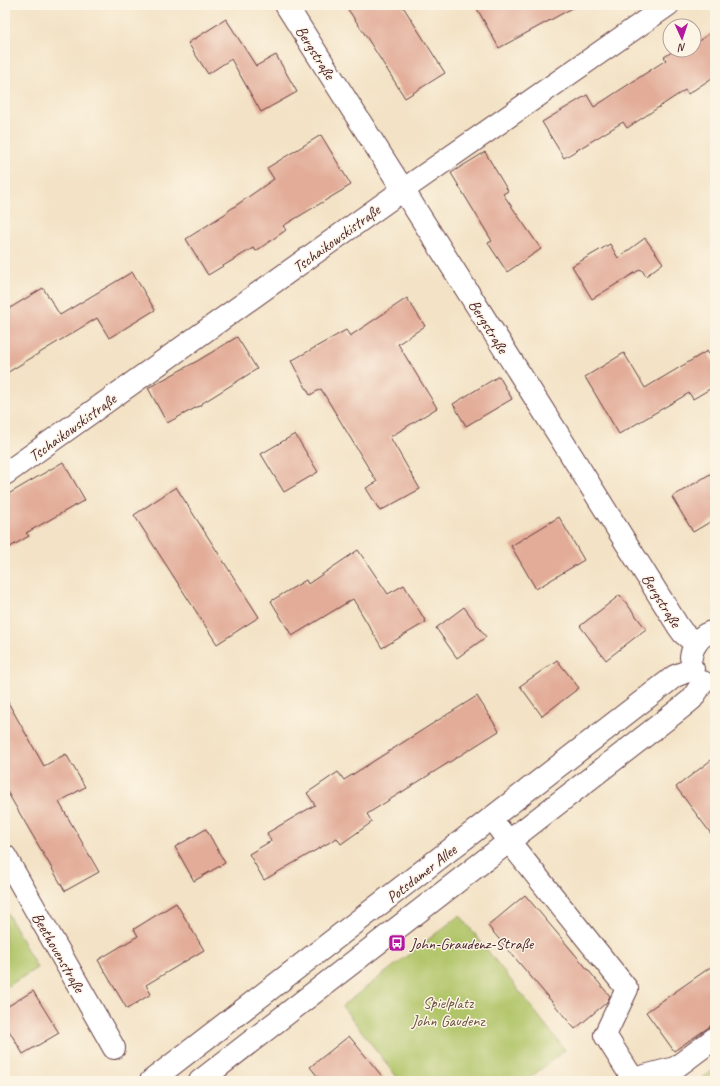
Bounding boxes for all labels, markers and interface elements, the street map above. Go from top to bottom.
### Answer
north arrow [662,18,702,58]
street label: Bergstraße [291,22,340,85]
text: N [677,41,686,55]
street label: Tschaikowskistraße [289,199,386,277]
street label: Bergstraße [464,296,513,359]
street label: Tschaikowskistraße [25,388,122,466]
street label: Bergstraße [637,570,686,633]
street label: Potsdamer Allee [382,839,462,907]
street label: Beethovenstraße [27,909,90,998]
bus stop icon: John-Graudenz-Straße [387,933,407,953]
place label: John-Graudenz-Straße [409,934,535,954]
park label: Spielplatz John Gaudenz [411,993,486,1031]

